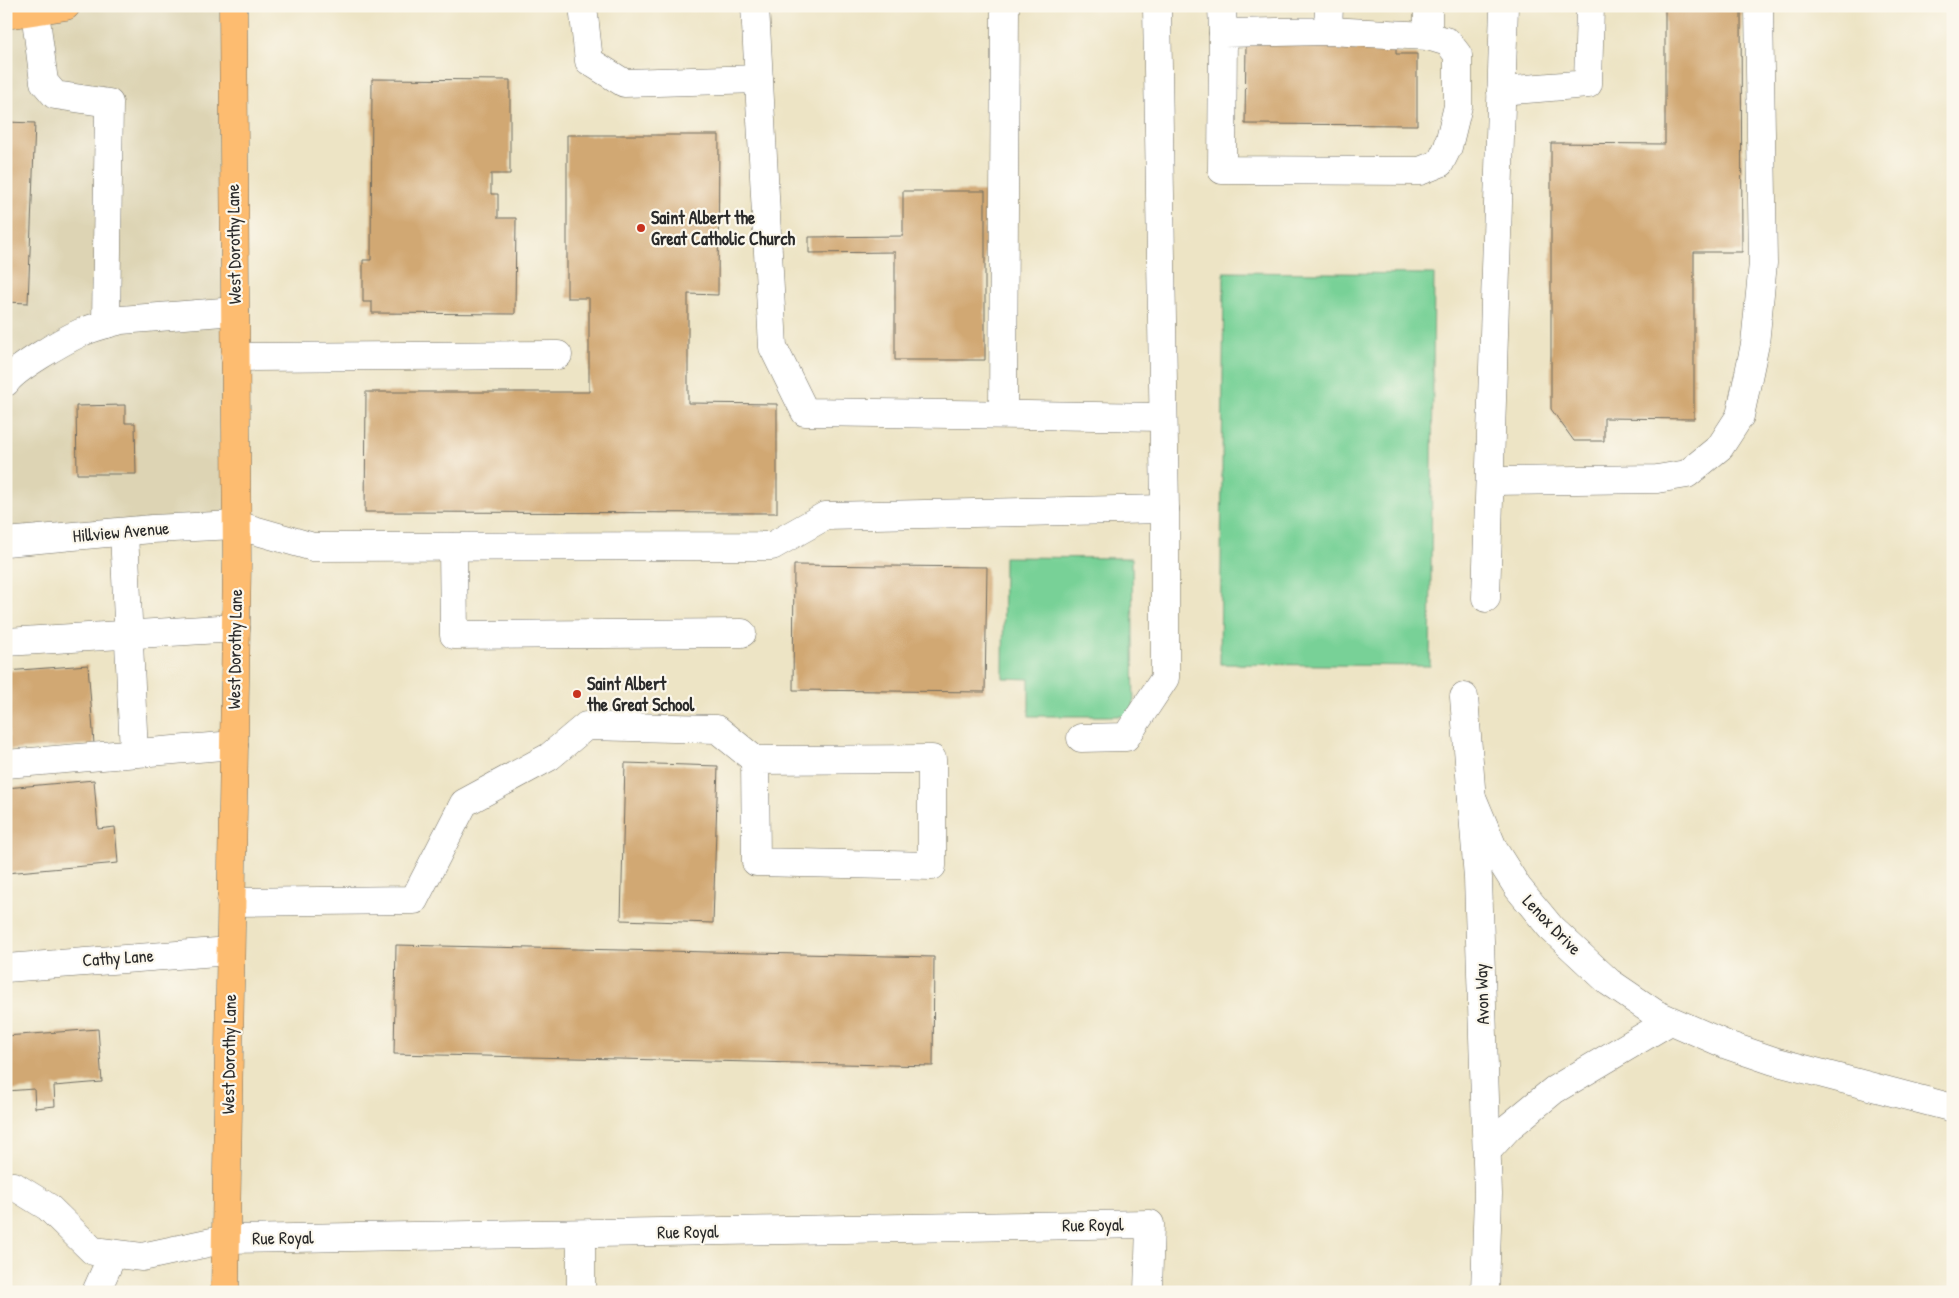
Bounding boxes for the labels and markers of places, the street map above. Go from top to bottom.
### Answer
place label: Saint Albert the Great Catholic Church [651,205,796,251]
marker: Saint Albert the Great Catholic Church [635,222,647,234]
place label: Saint Albert the Great School [586,671,695,717]
marker: Saint Albert the Great School [571,688,583,700]

